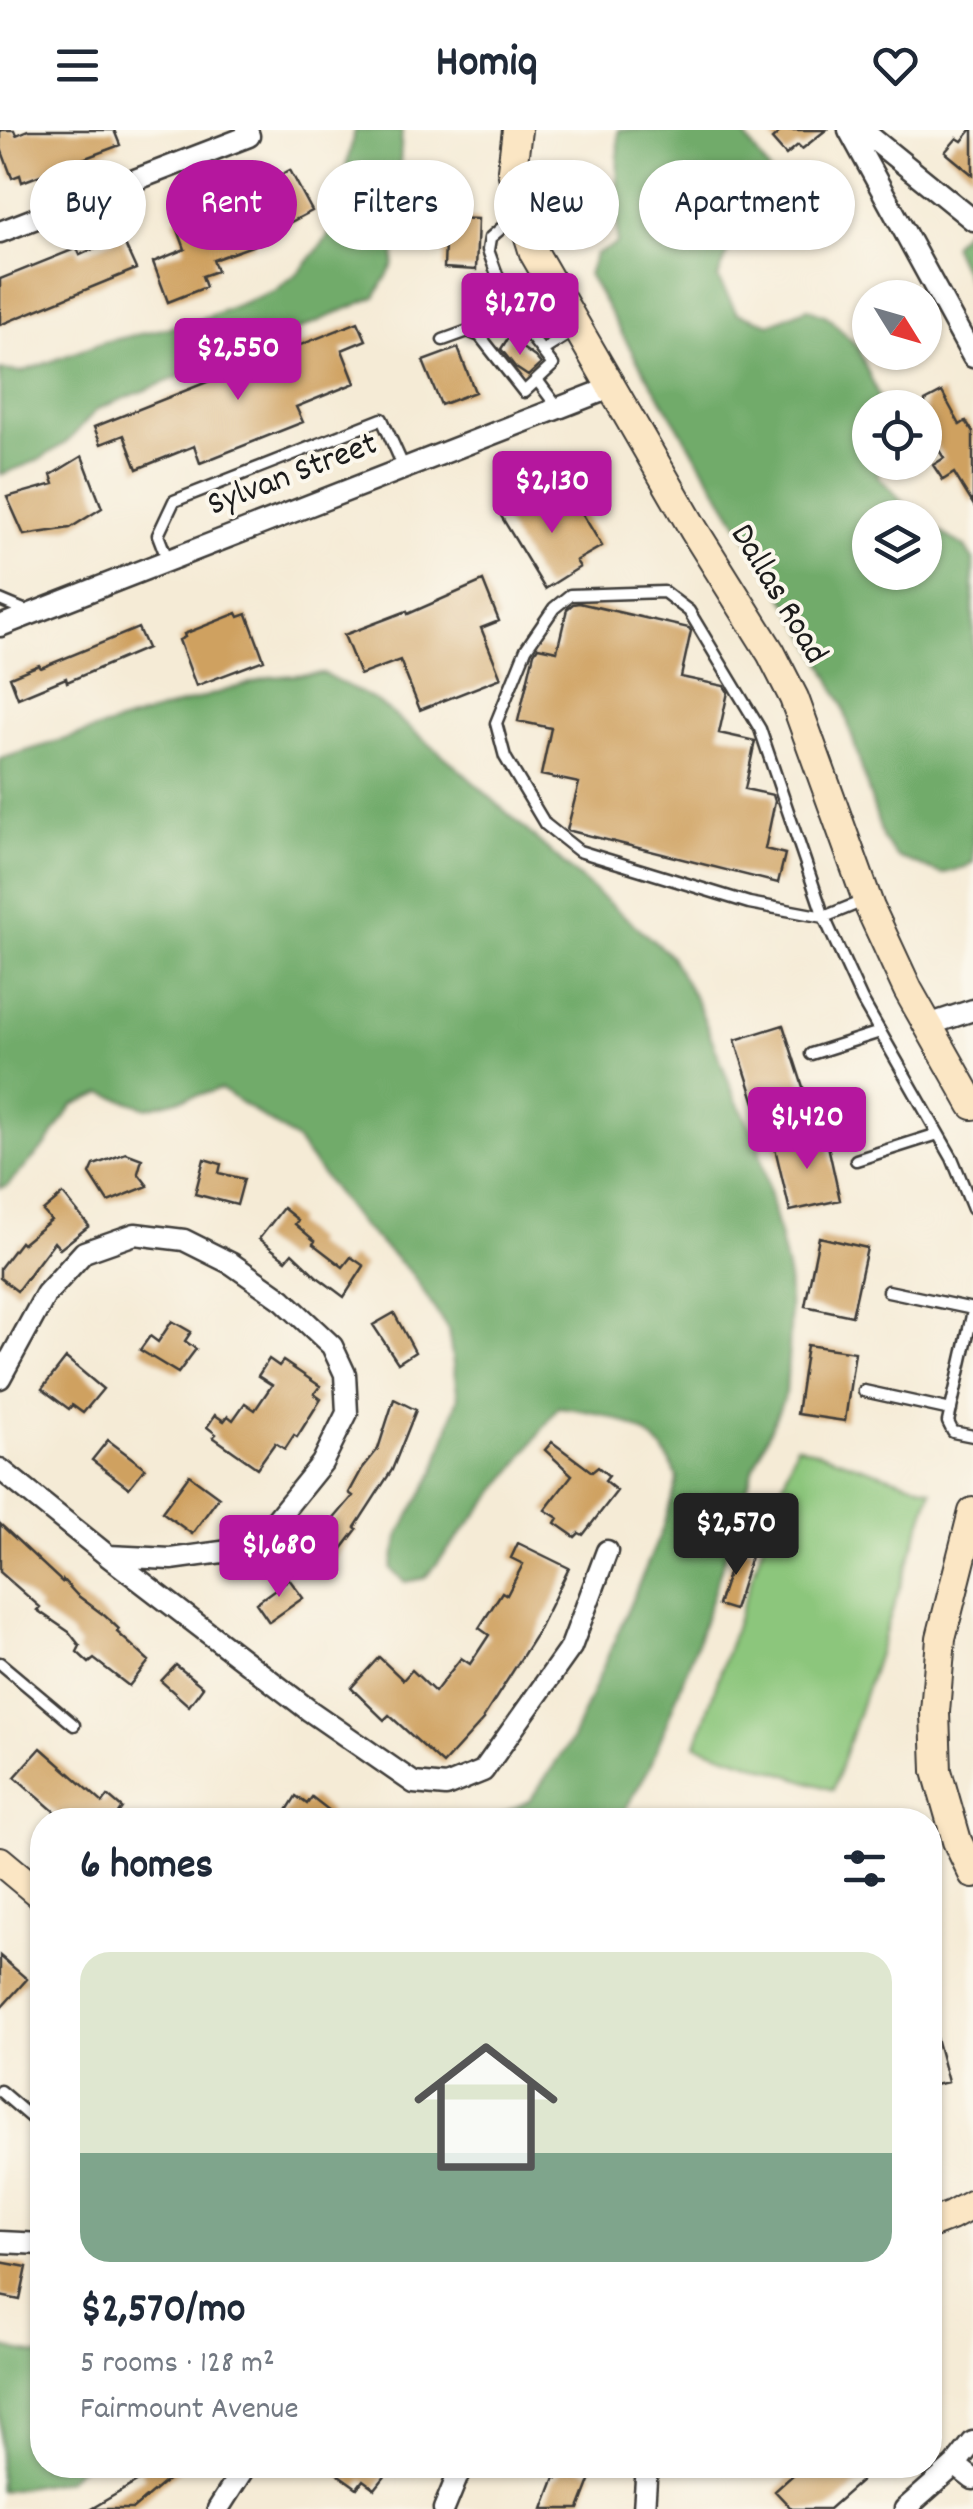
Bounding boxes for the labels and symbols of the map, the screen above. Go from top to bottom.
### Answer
pin: $1,270 [439,273,601,358]
north arrow [852,280,942,370]
pin: $2,550 [157,318,319,403]
street label: Sylvan Street [201,421,385,531]
pin: $2,130 [471,451,633,536]
street label: Dallas Road [715,515,839,675]
pin: $1,420 [726,1087,888,1172]
pin: $2,570 [655,1493,817,1578]
pin: $1,680 [198,1515,360,1600]

